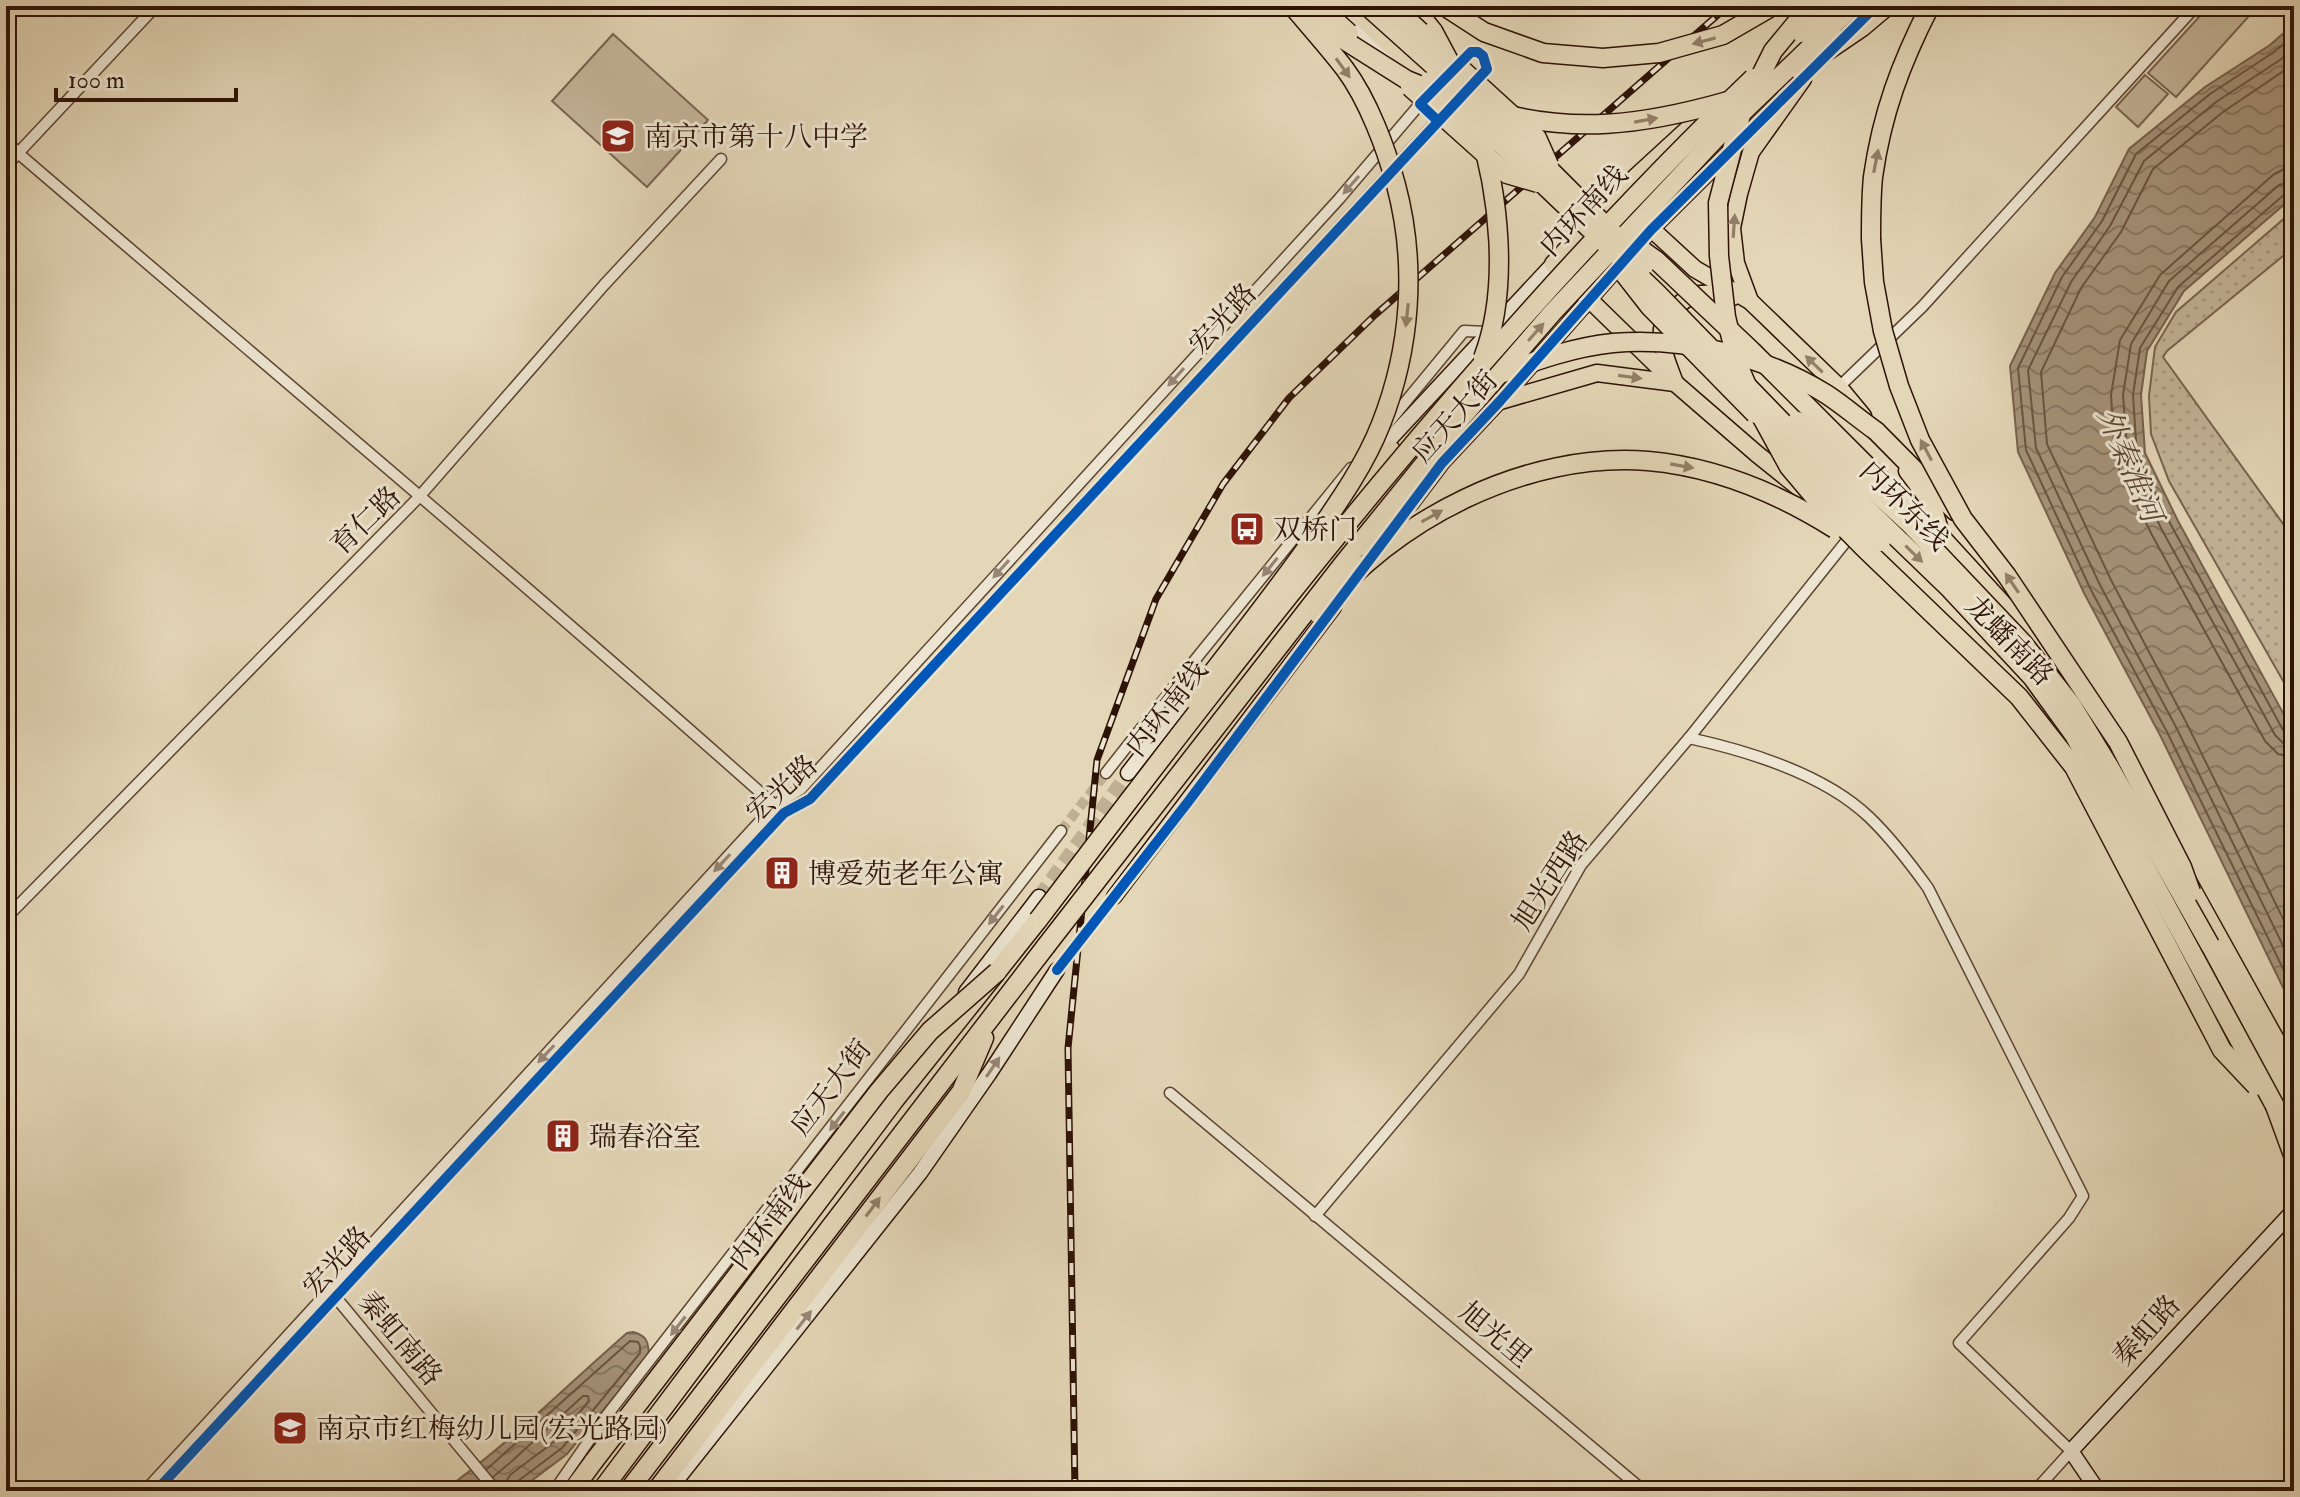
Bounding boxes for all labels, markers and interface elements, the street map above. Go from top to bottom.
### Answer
one-way arrow [1691,35,1715,48]
scale bar [56,52,236,102]
one-way arrow [1335,58,1350,79]
text: 100 m [68,65,125,96]
one-way arrow [1634,113,1659,126]
school or university icon: 南京市第十八中学 [599,117,637,155]
place label: 南京市第十八中学 [644,120,868,155]
one-way arrow [1871,148,1883,173]
street label: 内环南线 [1533,158,1635,264]
one-way arrow [1343,174,1360,194]
one-way arrow [1728,213,1741,238]
street label: 宏光路 [1182,276,1265,362]
one-way arrow [1400,303,1413,328]
one-way arrow [1527,322,1544,342]
one-way arrow [1805,355,1824,373]
street label: 应天大街 [1405,364,1506,470]
one-way arrow [1168,368,1186,387]
one-way arrow [1618,371,1643,384]
water label: 外秦淮河 [2089,403,2172,532]
one-way arrow [1919,439,1933,461]
street label: 内环东线 [1852,454,1956,558]
one-way arrow [1669,461,1694,473]
street label: 育仁路 [324,479,408,563]
one-way arrow [1421,509,1443,523]
bus stop icon: 双桥门 [1228,510,1266,548]
place label: 双桥门 [1273,513,1357,548]
one-way arrow [1904,544,1923,563]
one-way arrow [1262,557,1279,577]
one-way arrow [993,560,1011,579]
one-way arrow [2005,573,2020,594]
street label: 龙蟠南路 [1957,589,2060,693]
street label: 内环南线 [1119,654,1215,764]
street label: 宏光路 [739,748,825,830]
street label: 旭光西路 [1505,824,1595,937]
one-way arrow [714,853,732,872]
building icon: 博爱苑老年公寓 [763,854,801,892]
place label: 博爱苑老年公寓 [808,857,1004,892]
one-way arrow [989,905,1005,925]
street label: 应天大街 [783,1033,879,1143]
one-way arrow [537,1044,555,1063]
one-way arrow [985,1057,1000,1078]
one-way arrow [830,1111,846,1131]
building icon: 瑞春浴室 [544,1117,582,1155]
place label: 瑞春浴室 [589,1120,701,1155]
street label: 内环南线 [723,1167,818,1277]
one-way arrow [865,1196,881,1217]
street label: 宏光路 [296,1219,379,1305]
street label: 秦虹南路 [350,1285,449,1393]
street label: 秦虹路 [2106,1288,2188,1374]
street label: 旭光里 [1452,1295,1538,1376]
one-way arrow [795,1310,811,1330]
one-way arrow [670,1316,686,1336]
school or university icon: 南京市红梅幼儿园(宏光路园) [271,1409,309,1447]
place label: 南京市红梅幼儿园(宏光路园) [316,1412,667,1447]

